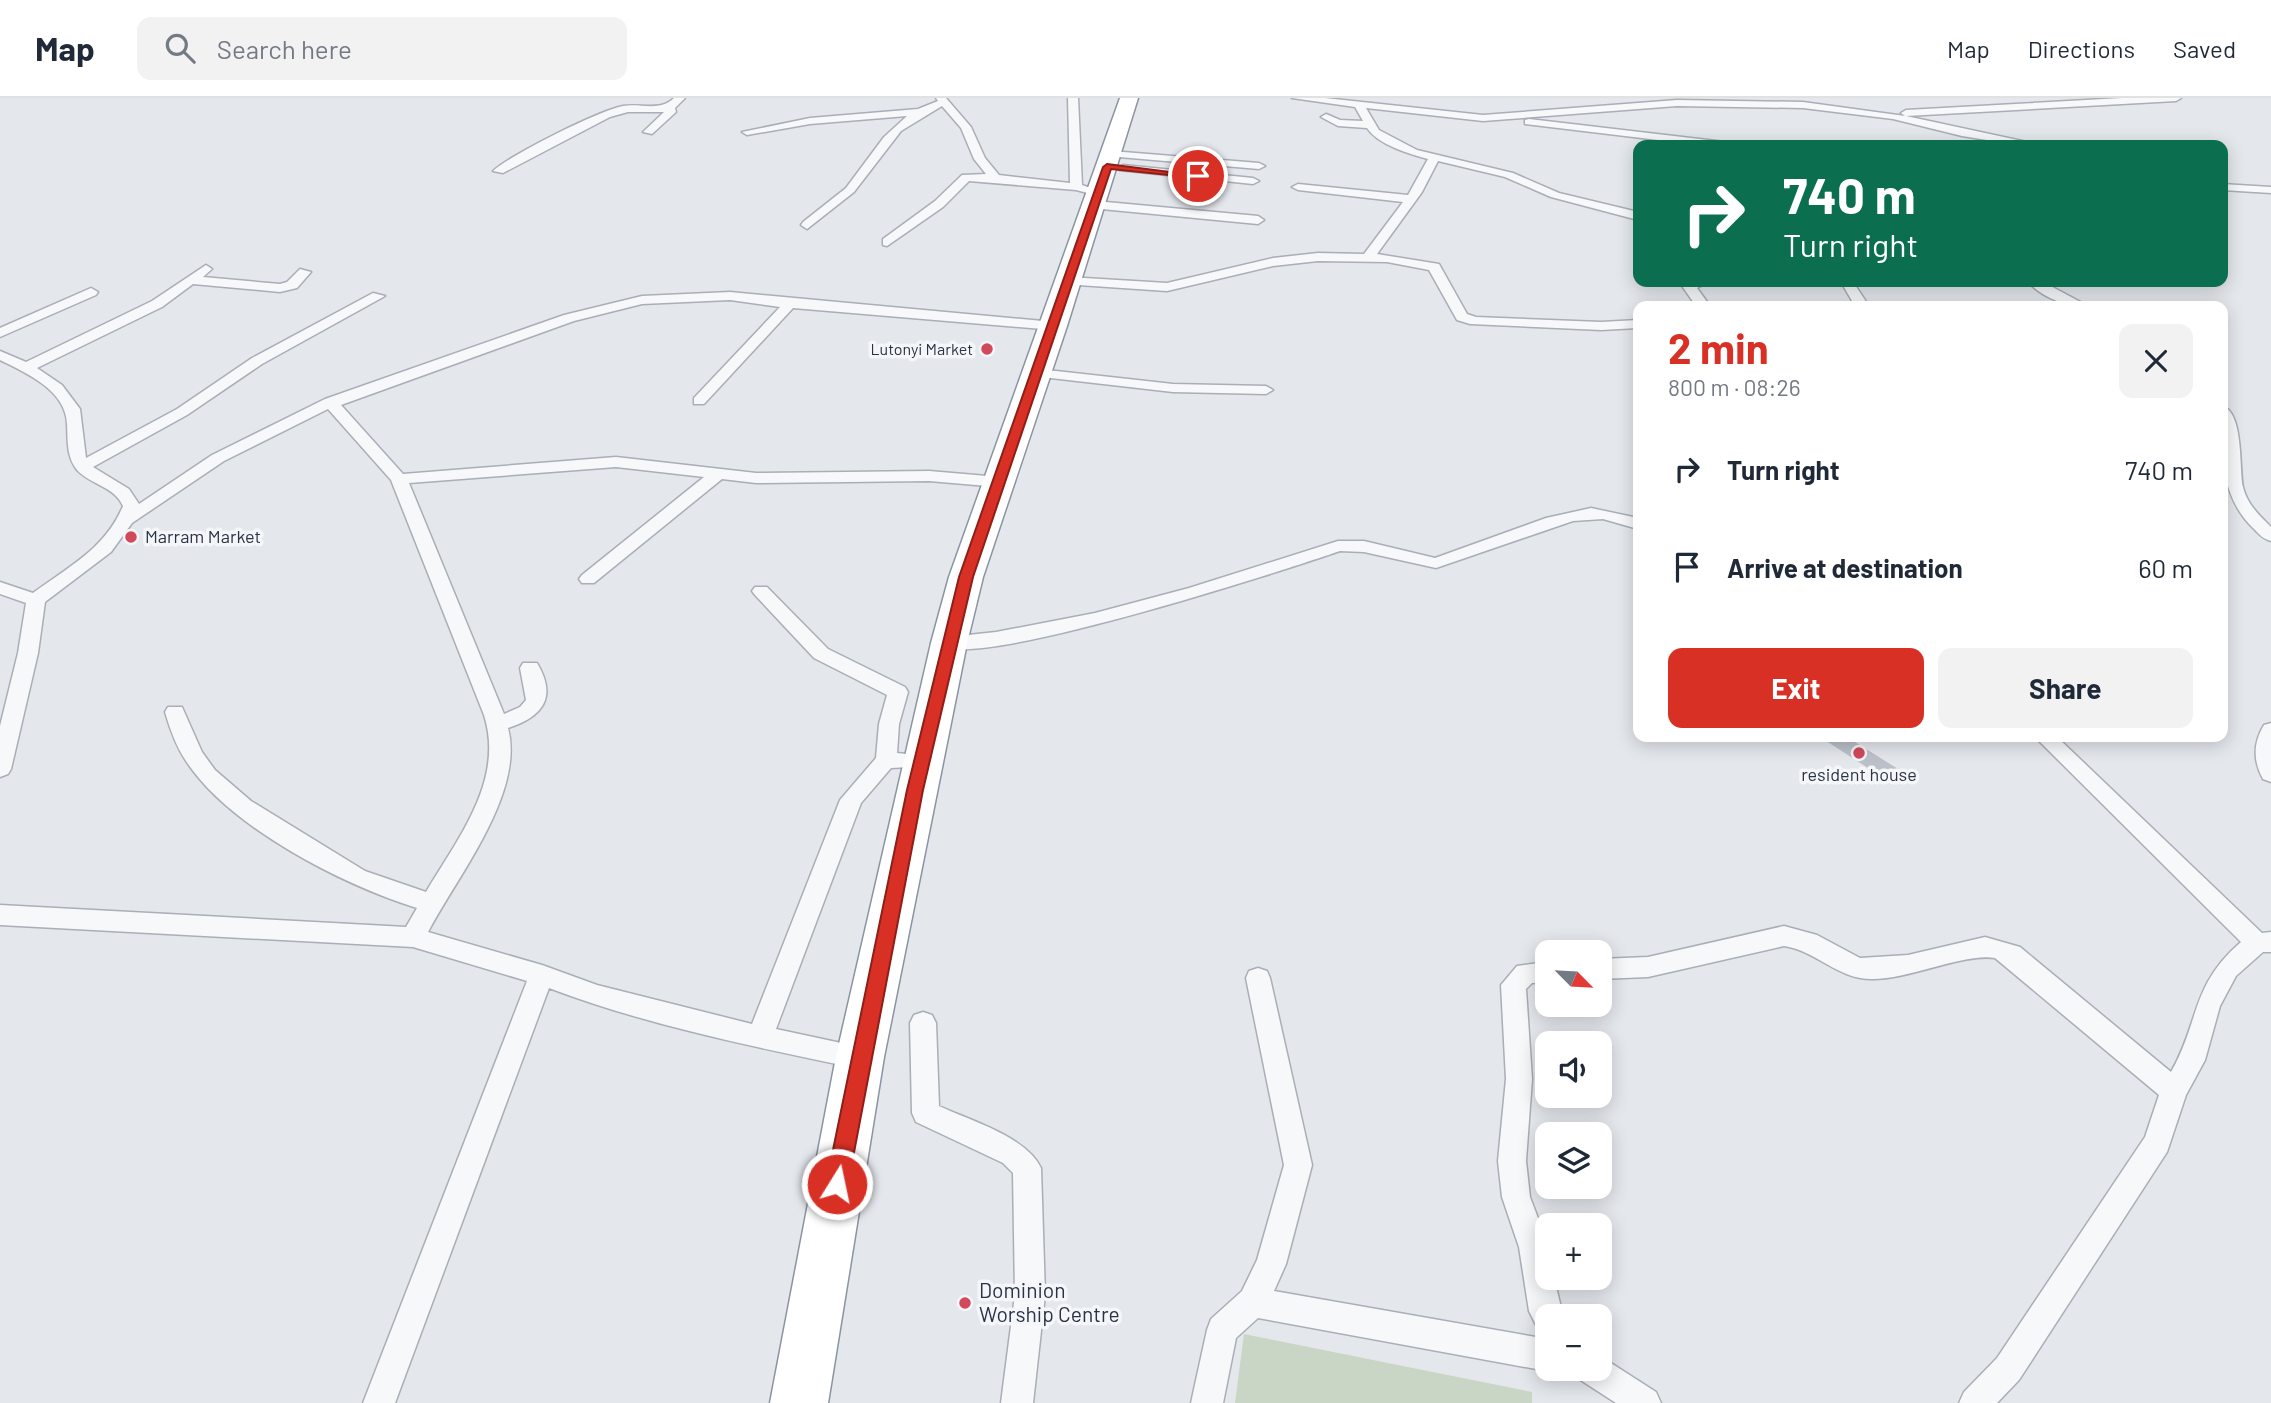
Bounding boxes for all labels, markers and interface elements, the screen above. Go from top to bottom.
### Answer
search box [137,17,627,80]
text: Map [35,28,95,68]
icon: search [161,29,199,67]
text: Search here [217,33,352,64]
text: Map [1947,34,1990,63]
text: Directions [2028,34,2135,63]
text: Saved [2173,34,2236,63]
pin [1168,146,1228,206]
icon: arrive [1179,157,1217,195]
text: 740 m [1783,165,1916,224]
icon: right [1668,168,1759,259]
text: Turn right [1783,225,1918,263]
text: 2 min [1668,322,1769,372]
button: close [2119,324,2193,398]
place label: Lutonyi Market [871,339,973,358]
marker: Lutonyi Market [979,341,995,357]
text: 800 m · 08:26 [1668,373,1801,401]
icon: right [1668,450,1706,488]
text: Turn right [1727,454,1840,485]
text: 740 m [2125,454,2193,485]
place label: Marram Market [145,525,261,547]
marker: Marram Market [123,529,139,545]
icon: arrive [1668,548,1706,586]
text: Arrive at destination [1727,552,1963,583]
text: 60 m [2138,552,2193,583]
button: Exit [1668,648,1924,728]
button: Share [1938,648,2193,728]
marker: resident house [1851,745,1867,761]
place label: resident house [1801,763,1917,785]
north arrow [1535,940,1612,1017]
map controls [1535,940,1612,1381]
button: sound [1535,1031,1612,1108]
button: layers [1535,1122,1612,1199]
position arrow [800,1147,874,1221]
button: + [1535,1213,1612,1290]
place label: Dominion Worship Centre [979,1277,1120,1326]
marker: Dominion Worship Centre [957,1295,973,1311]
button: − [1535,1304,1612,1381]

